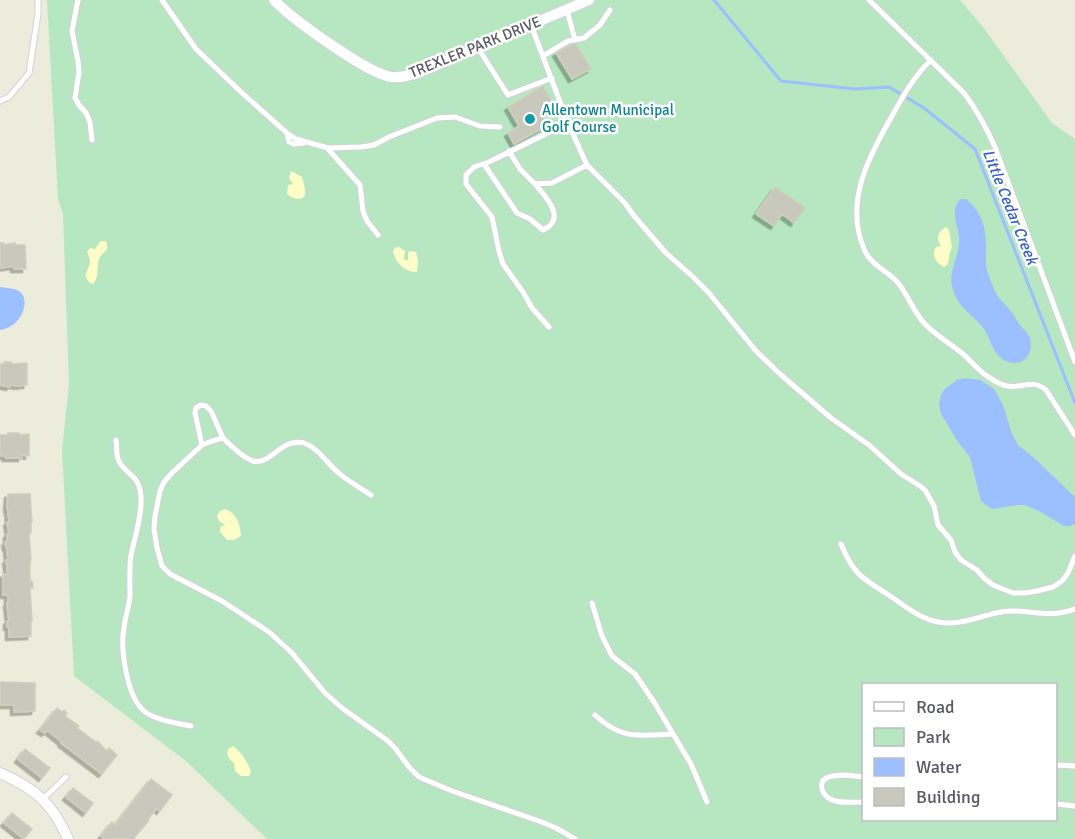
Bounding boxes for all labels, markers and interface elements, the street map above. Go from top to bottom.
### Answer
street label: TREXLER PARK DRIVE [407,12,543,82]
place label: Allentown Municipal Golf Course [542,101,674,136]
marker: Allentown Municipal Golf Course [523,112,537,126]
water label: Little Cedar Creek [978,146,1043,269]
legend [862,683,1057,821]
text: Road [916,696,955,718]
text: Park [916,726,951,748]
text: Water [916,756,962,778]
text: Building [916,786,980,808]

